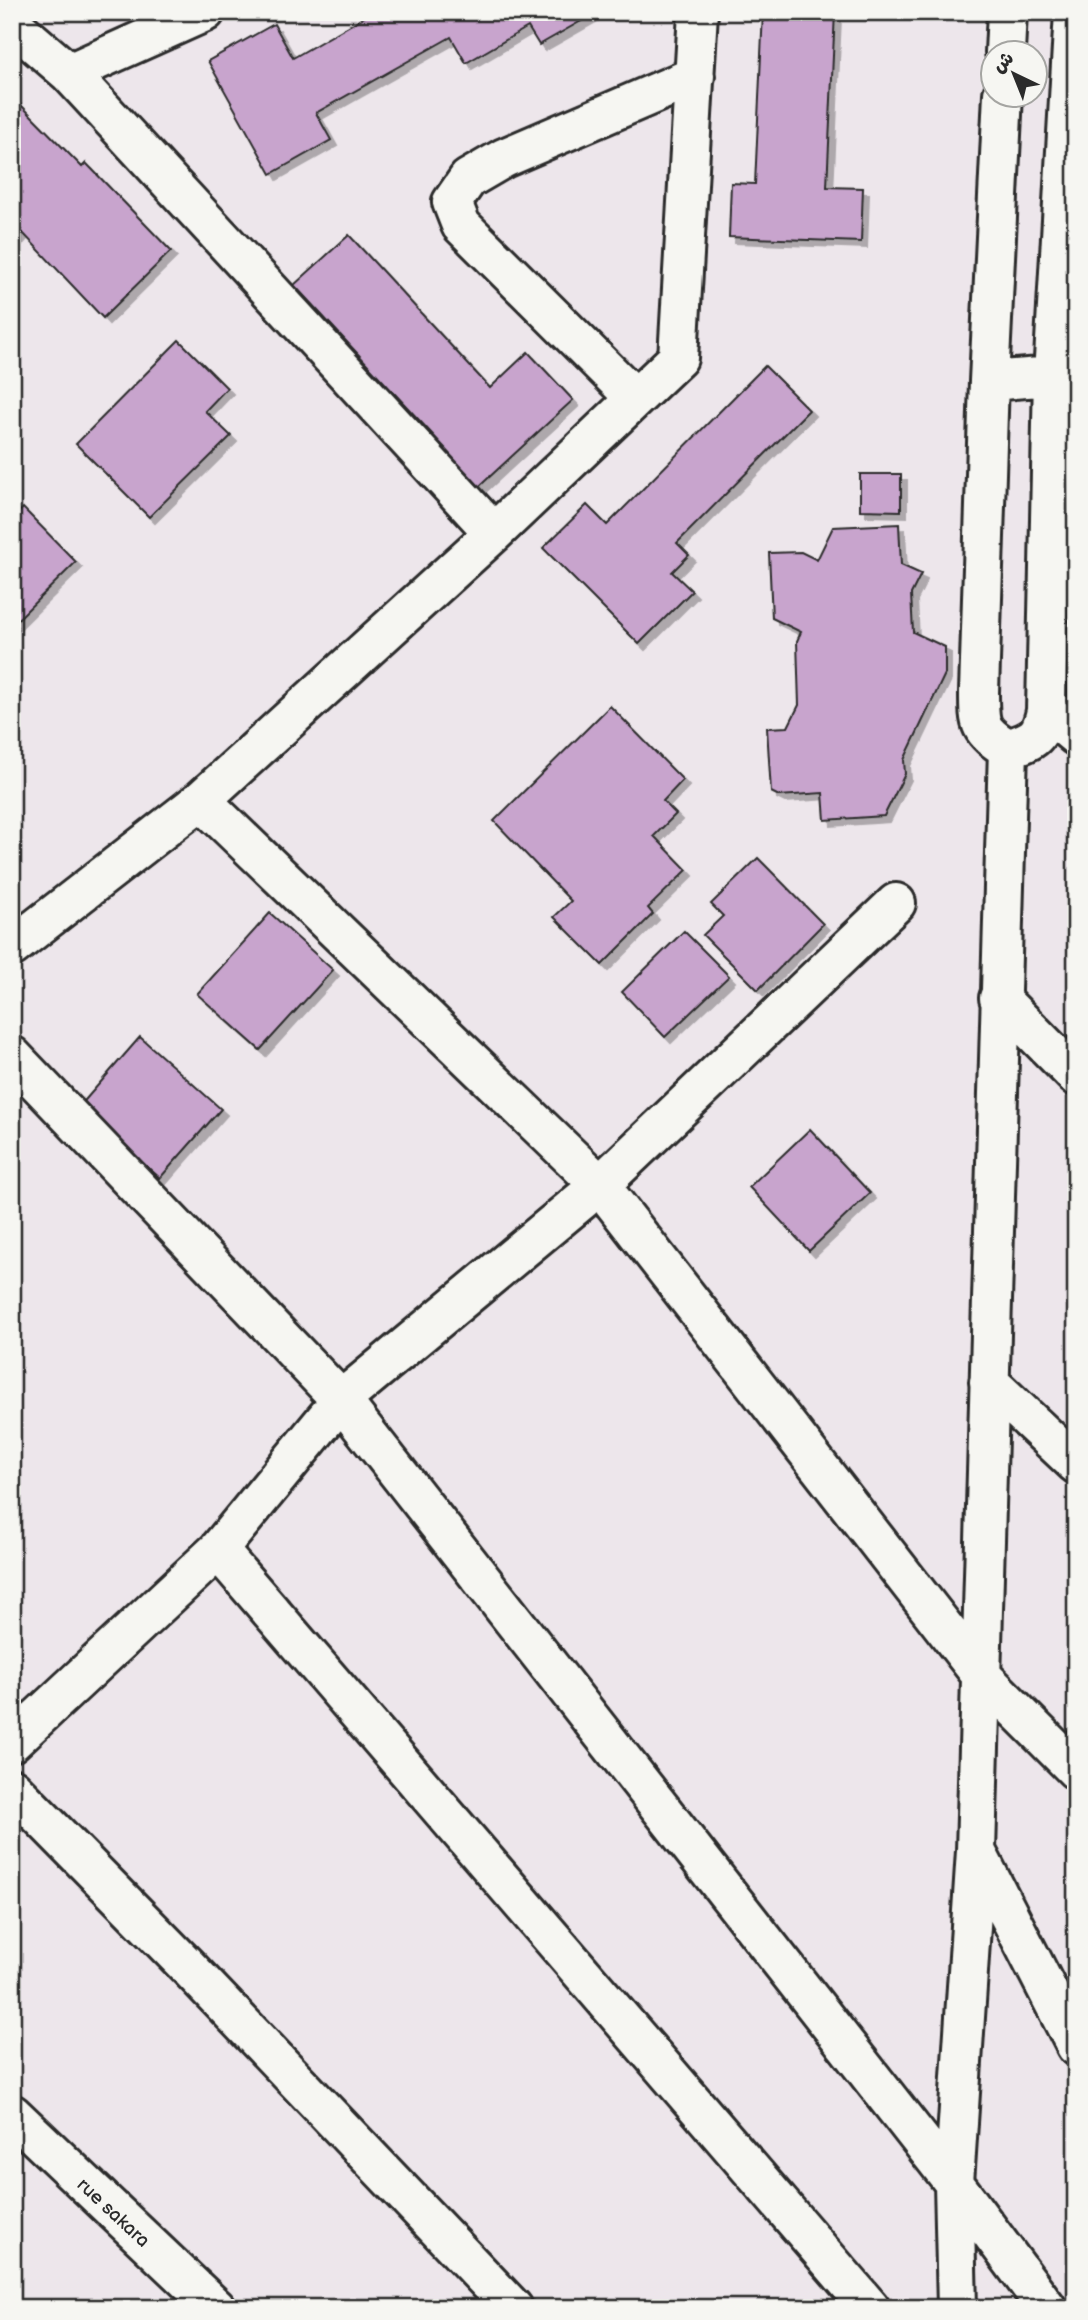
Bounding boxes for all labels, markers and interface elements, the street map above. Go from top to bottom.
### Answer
north arrow [979,38,1050,108]
text: ش [988,47,1019,78]
street label: rue sakara [72,2174,154,2253]

